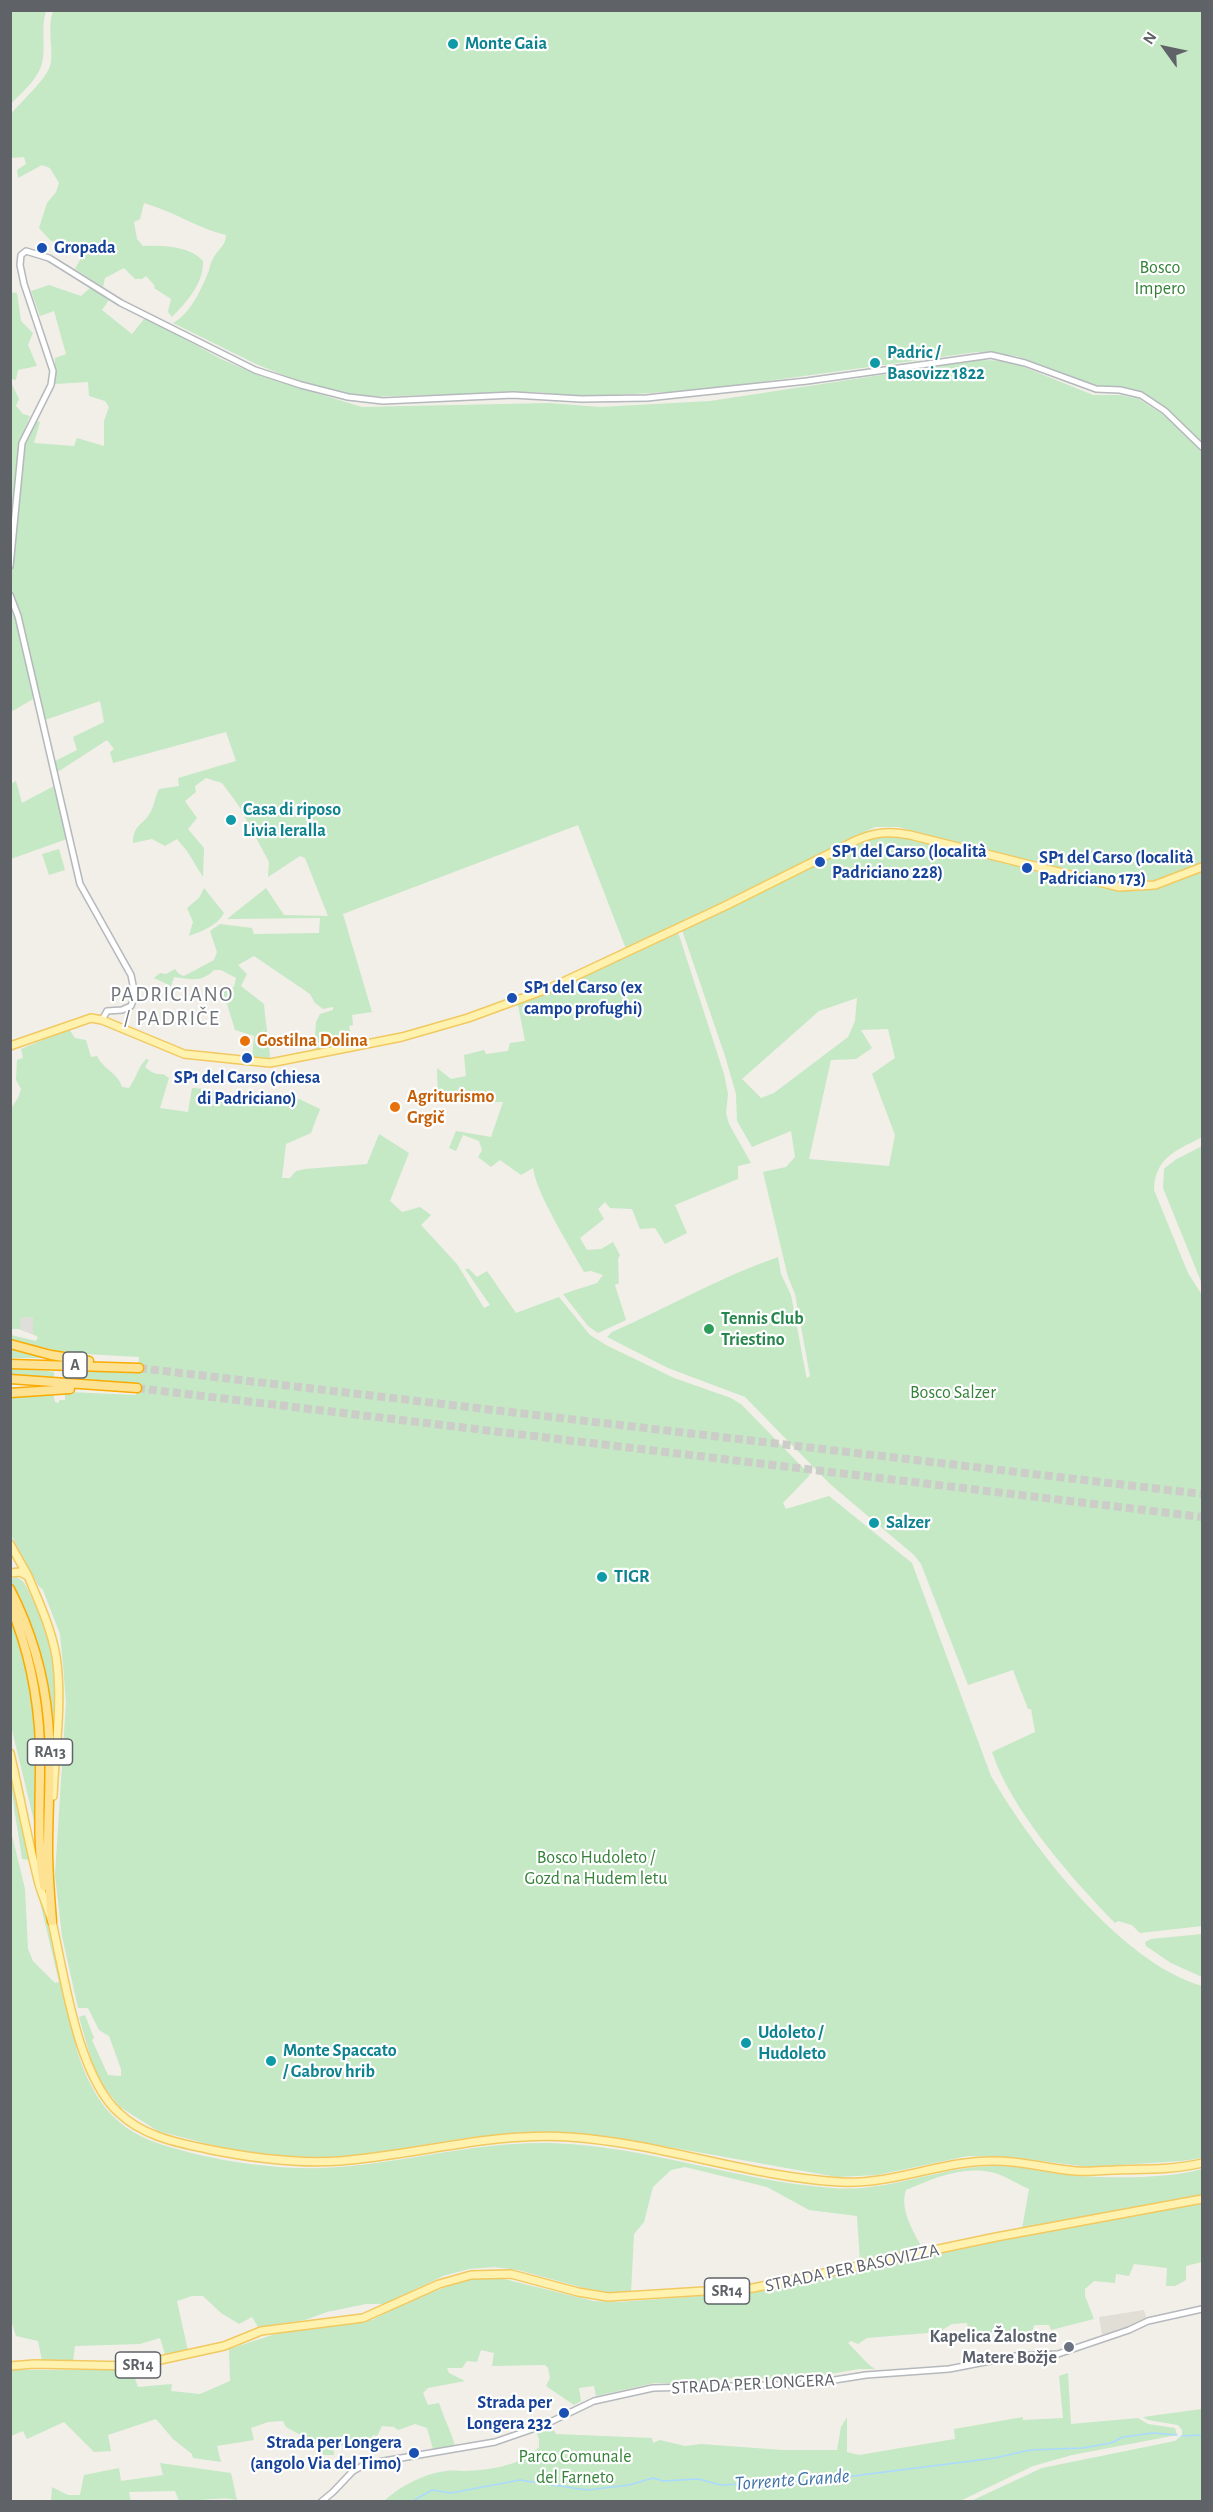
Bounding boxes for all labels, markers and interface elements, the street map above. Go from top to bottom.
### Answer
north arrow [1135,18,1195,78]
text: N [1140,29,1160,47]
place label: Monte Gaia [465,33,547,55]
marker: Monte Gaia [446,37,460,51]
place label: Gropada [54,237,116,259]
marker: Gropada [35,241,49,255]
park label: Bosco Impero [1134,257,1186,300]
place label: Padric / Basovizz 1822 [887,342,985,385]
marker: Padric / Basovizz 1822 [868,356,882,370]
place label: Casa di riposo Livia Ieralla [243,799,341,842]
marker: Casa di riposo Livia Ieralla [224,813,238,827]
place label: SP1 del Carso (località Padriciano 228) [832,841,987,884]
place label: SP1 del Carso (località Padriciano 173) [1039,847,1194,890]
marker: SP1 del Carso (località Padriciano 228) [813,855,827,869]
marker: SP1 del Carso (località Padriciano 173) [1020,861,1034,875]
place label: SP1 del Carso (ex campo profughi) [524,977,643,1020]
district label: PADRICIANO / PADRIČE [110,982,234,1032]
marker: SP1 del Carso (ex campo profughi) [505,991,519,1005]
place label: Gostilna Dolina [257,1030,368,1052]
marker: Gostilna Dolina [238,1034,252,1048]
marker: SP1 del Carso (chiesa di Padriciano) [240,1051,254,1065]
place label: SP1 del Carso (chiesa di Padriciano) [174,1067,320,1110]
place label: Agriturismo Grgič [407,1086,494,1128]
marker: Agriturismo Grgič [388,1100,402,1114]
place label: Tennis Club Triestino [721,1308,804,1350]
marker: Tennis Club Triestino [702,1322,716,1336]
road number: A [63,1352,87,1378]
park label: Bosco Salzer [910,1382,996,1404]
place label: Salzer [886,1512,930,1534]
marker: Salzer [867,1516,881,1530]
place label: TIGR [614,1566,650,1588]
marker: TIGR [595,1570,609,1584]
road number: RA13 [28,1739,72,1765]
park label: Bosco Hudoleto / Gozd na Hudem letu [524,1847,668,1890]
place label: Udoleto / Hudoleto [758,2022,826,2064]
marker: Udoleto / Hudoleto [739,2036,753,2050]
place label: Monte Spaccato / Gabrov hrib [283,2040,397,2082]
marker: Monte Spaccato / Gabrov hrib [264,2054,278,2068]
street label: STRADA PER BASOVIZZA [763,2239,941,2297]
road number: SR14 [704,2278,750,2304]
place label: Kapelica Žalostne Matere Božje [930,2326,1057,2368]
marker: Kapelica Žalostne Matere Božje [1062,2340,1076,2354]
road number: SR14 [116,2352,160,2378]
street label: STRADA PER LONGERA [671,2369,835,2399]
place label: Strada per Longera 232 [466,2392,552,2434]
marker: Strada per Longera 232 [557,2406,571,2420]
place label: Strada per Longera (angolo Via del Timo) [250,2432,402,2474]
marker: Strada per Longera (angolo Via del Timo) [407,2446,421,2460]
park label: Parco Comunale del Farneto [519,2446,631,2488]
water label: Torrente Grande [734,2464,850,2496]

